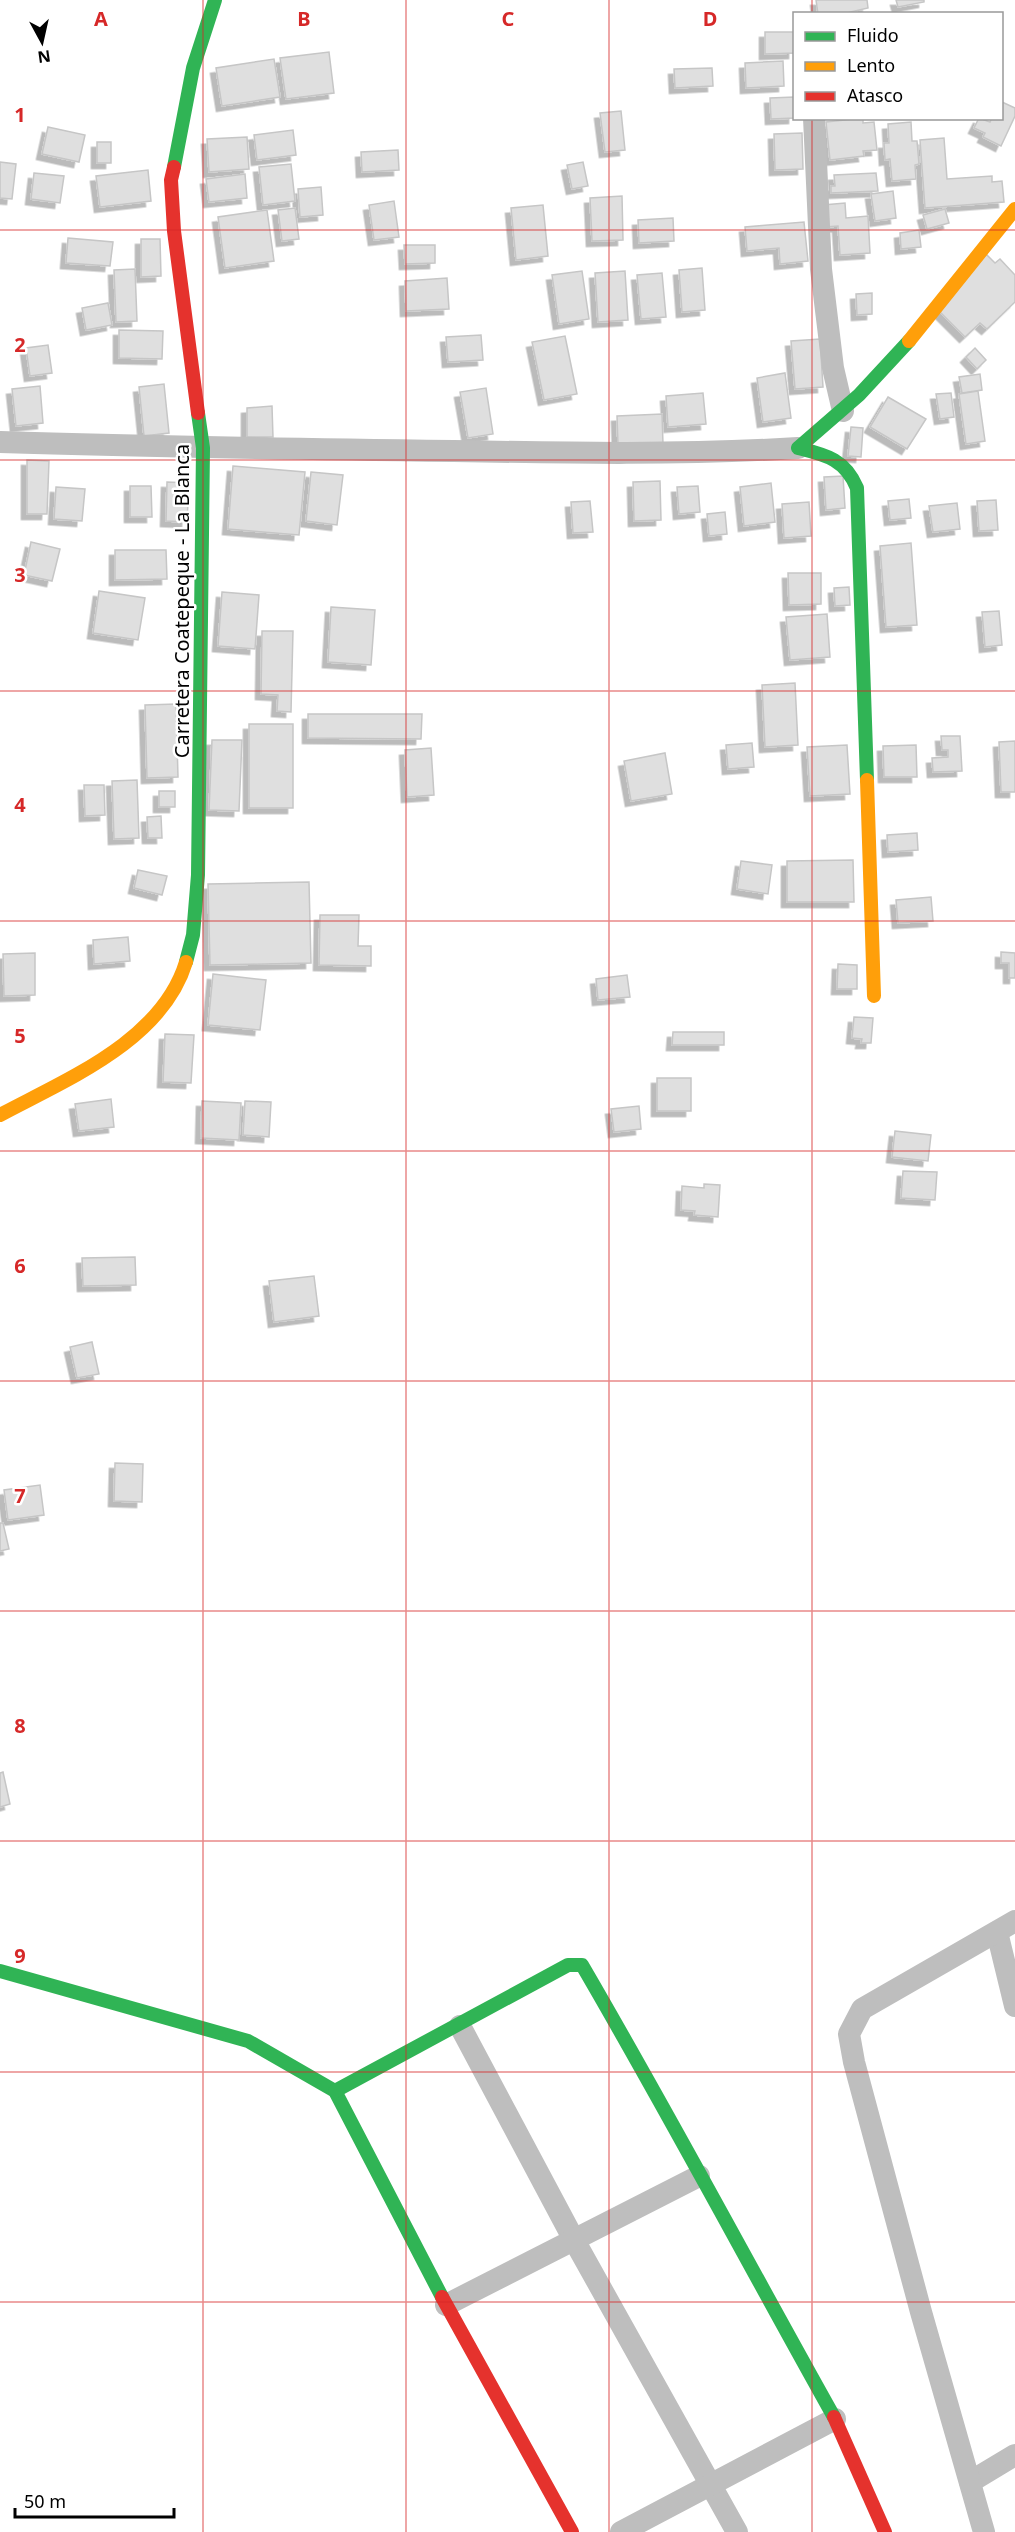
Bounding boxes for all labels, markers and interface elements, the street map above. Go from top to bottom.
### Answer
text: A [94,5,108,32]
text: B [297,5,311,32]
text: C [502,5,515,32]
text: D [703,5,717,32]
north arrow [12,12,72,72]
legend [793,12,1003,120]
text: Fluido [847,23,899,47]
text: N [36,45,52,69]
text: Lento [847,53,895,77]
text: Atasco [847,83,903,107]
text: 1 [14,101,26,128]
text: 2 [14,331,26,358]
street label: Carretera Coatepeque - La Blanca [168,444,195,758]
text: 3 [14,561,26,588]
text: 4 [14,791,26,818]
text: 5 [14,1022,26,1049]
text: 6 [14,1252,26,1279]
text: 7 [14,1482,26,1509]
text: 8 [14,1712,26,1739]
text: 9 [14,1942,26,1969]
scale bar [15,2481,174,2519]
text: 50 m [24,2489,66,2513]

